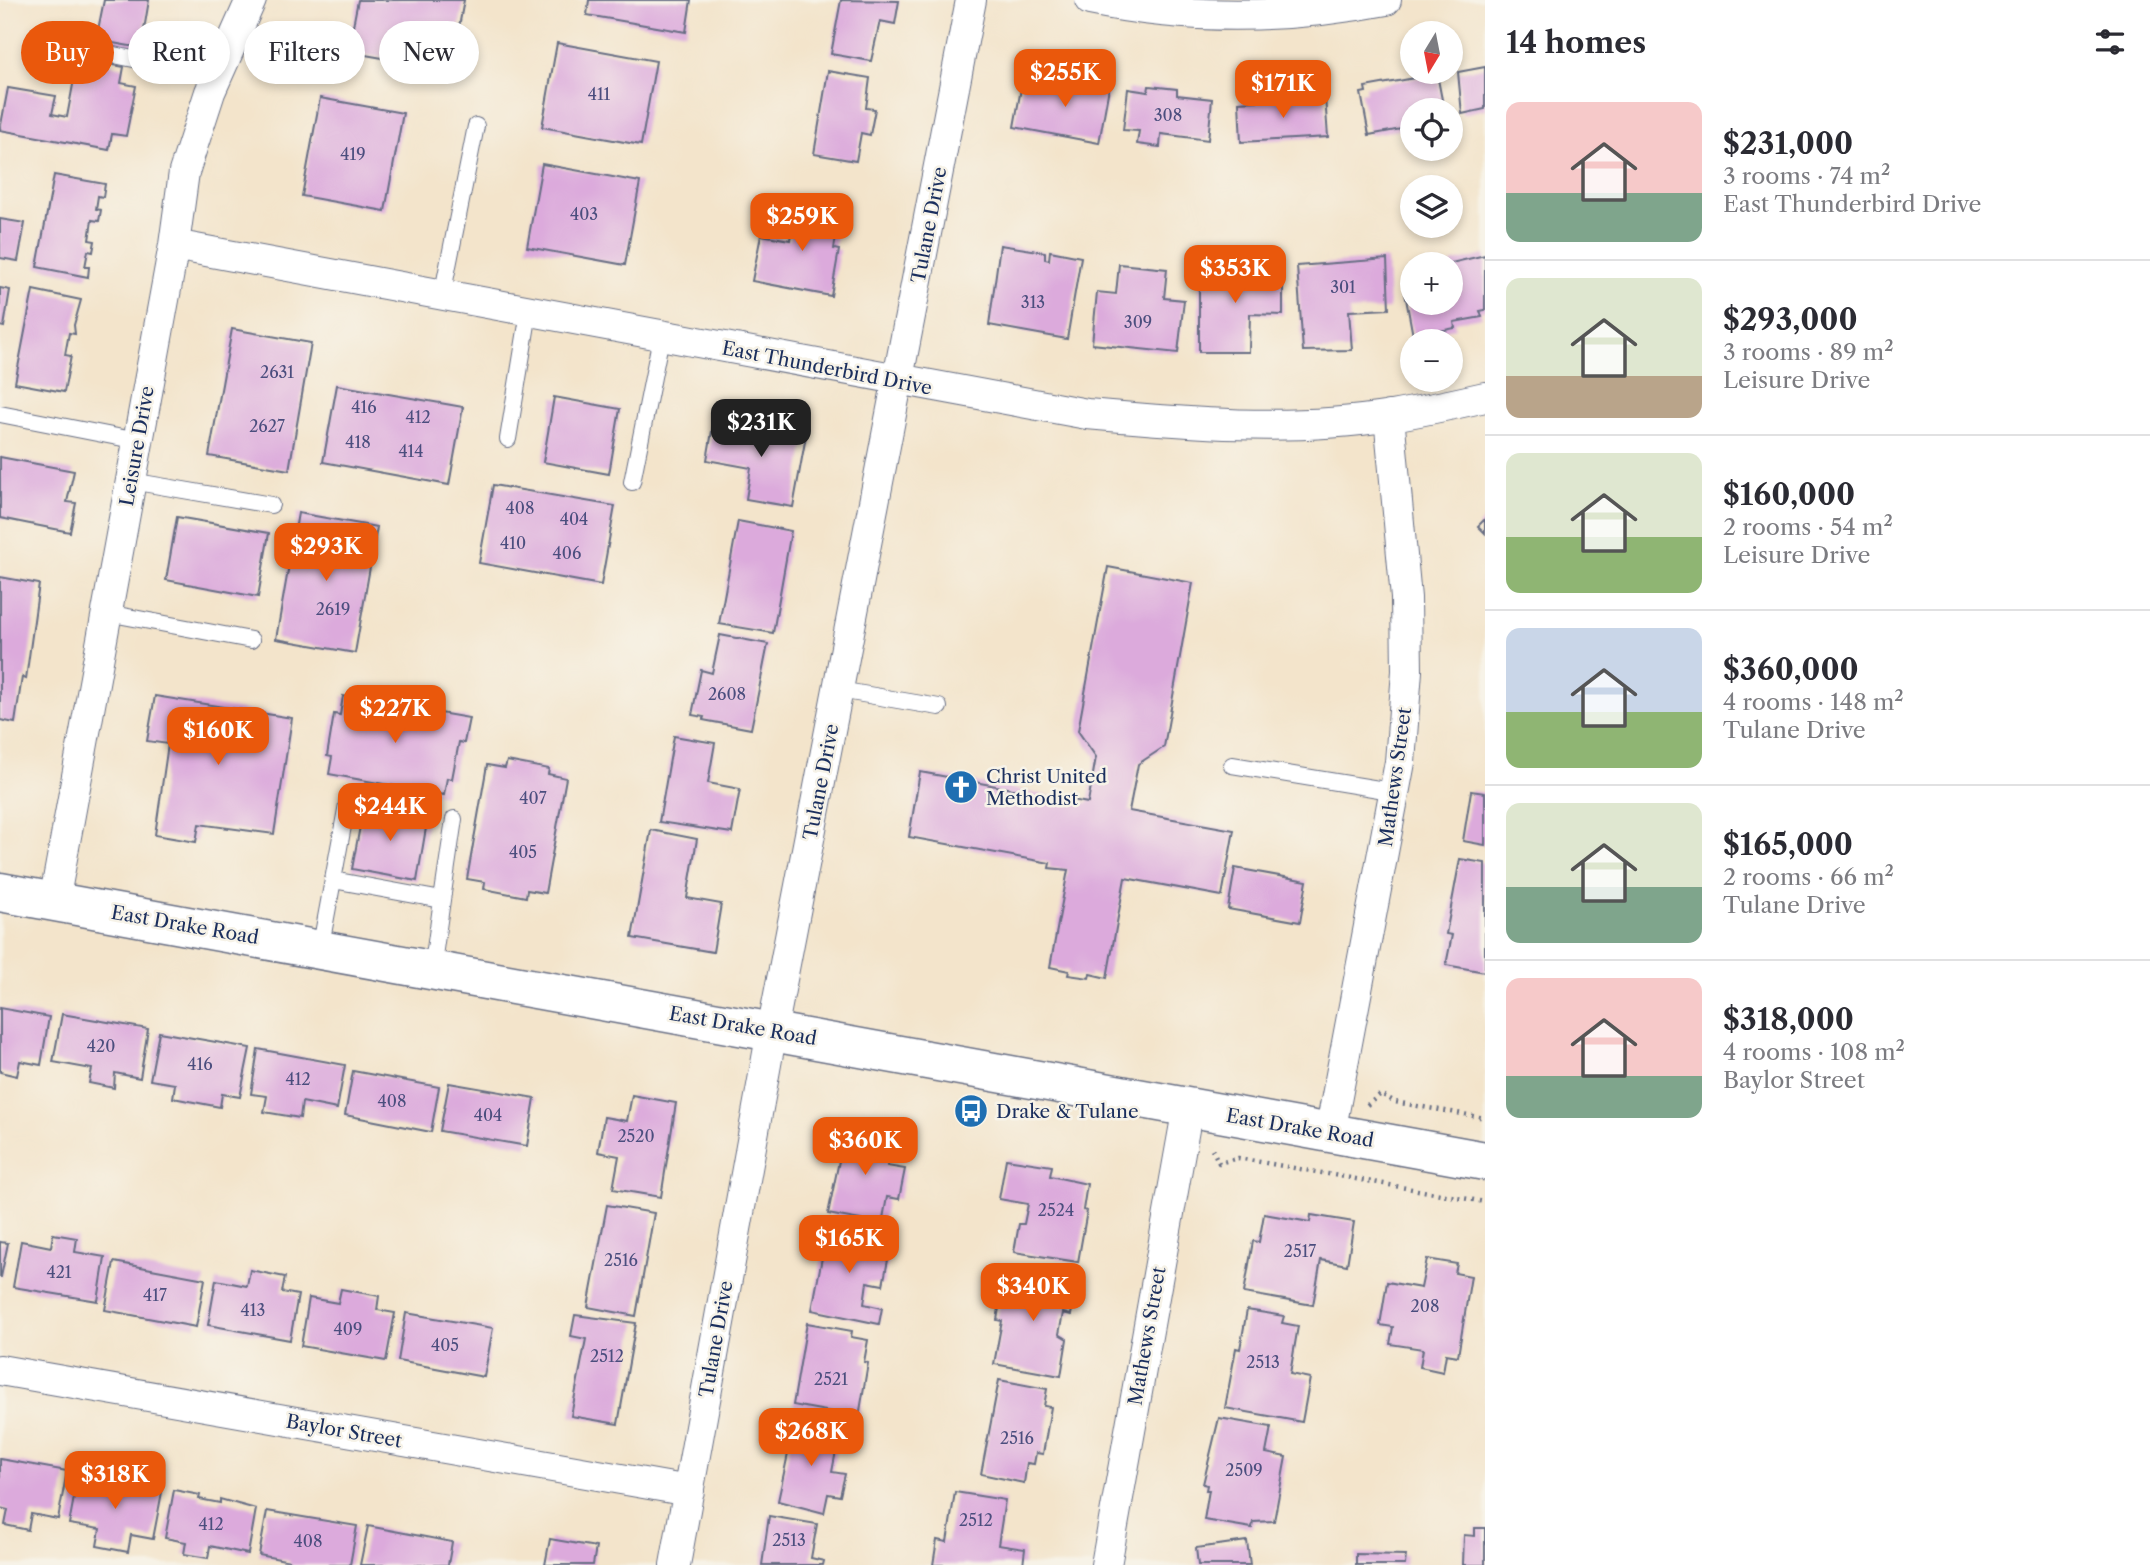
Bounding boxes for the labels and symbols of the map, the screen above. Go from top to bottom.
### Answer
north arrow [1400,21,1463,84]
pin: $255K [1016,50,1114,109]
pin: $171K [1234,60,1332,120]
house number: 411 [588,84,611,104]
house number: 308 [1154,105,1182,125]
house number: 419 [340,144,366,164]
street label: Tulane Drive [906,165,952,285]
pin: $259K [753,194,851,253]
house number: 403 [570,204,598,224]
pin: $353K [1186,246,1284,305]
house number: 301 [1330,277,1356,297]
house number: 313 [1021,292,1045,312]
house number: 309 [1124,312,1152,332]
street label: East Thunderbird Drive [720,336,934,400]
house number: 2631 [260,362,294,382]
street label: Leisure Drive [115,384,159,508]
house number: 416 [351,397,377,417]
pin: $231K [712,400,810,459]
house number: 412 [405,407,431,427]
house number: 2627 [249,416,285,436]
house number: 418 [345,432,371,452]
house number: 414 [398,441,424,461]
house number: 408 [506,498,534,518]
house number: 404 [560,509,588,529]
pin: $293K [277,524,375,583]
house number: 410 [500,533,526,553]
house number: 406 [553,543,581,563]
house number: 2619 [316,599,350,619]
house number: 2608 [708,684,746,704]
pin: $227K [346,686,444,745]
street label: Mathews Street [1374,706,1416,848]
pin: $160K [169,708,267,767]
street label: Tulane Drive [798,722,844,842]
place label: Christ United Methodist [986,765,1107,810]
church icon: Christ United Methodist [942,768,980,806]
pin: $244K [341,784,439,843]
house number: 407 [519,788,547,808]
house number: 405 [509,842,537,862]
street label: East Drake Road [109,901,261,949]
street label: East Drake Road [667,1002,819,1050]
house number: 420 [87,1036,115,1056]
house number: 416 [187,1054,213,1074]
house number: 412 [285,1069,311,1089]
house number: 408 [378,1091,406,1111]
bus stop icon: Drake & Tulane [952,1092,990,1130]
place label: Drake & Tulane [996,1100,1139,1123]
street label: East Drake Road [1224,1104,1376,1152]
house number: 404 [474,1105,502,1125]
pin: $360K [816,1118,914,1177]
house number: 2520 [617,1126,655,1146]
house number: 2524 [1038,1200,1074,1220]
pin: $165K [800,1216,898,1275]
house number: 2517 [1284,1241,1316,1261]
house number: 2516 [604,1250,638,1270]
house number: 421 [46,1262,72,1282]
pin: $340K [984,1264,1082,1323]
street label: Mathews Street [1123,1265,1171,1407]
street label: Tulane Drive [694,1279,738,1399]
house number: 417 [143,1285,167,1305]
house number: 208 [1411,1296,1439,1316]
house number: 413 [241,1300,265,1320]
house number: 409 [334,1319,362,1339]
house number: 405 [431,1335,459,1355]
house number: 2512 [590,1346,624,1366]
house number: 2513 [1246,1352,1280,1372]
house number: 2521 [814,1369,848,1389]
pin: $268K [762,1408,860,1468]
street label: Baylor Street [284,1410,404,1453]
house number: 2516 [1000,1428,1034,1448]
pin: $318K [66,1452,164,1511]
house number: 2509 [1225,1460,1263,1480]
house number: 2512 [959,1510,993,1530]
house number: 412 [198,1514,224,1534]
house number: 2513 [772,1530,806,1550]
house number: 408 [294,1531,322,1551]

